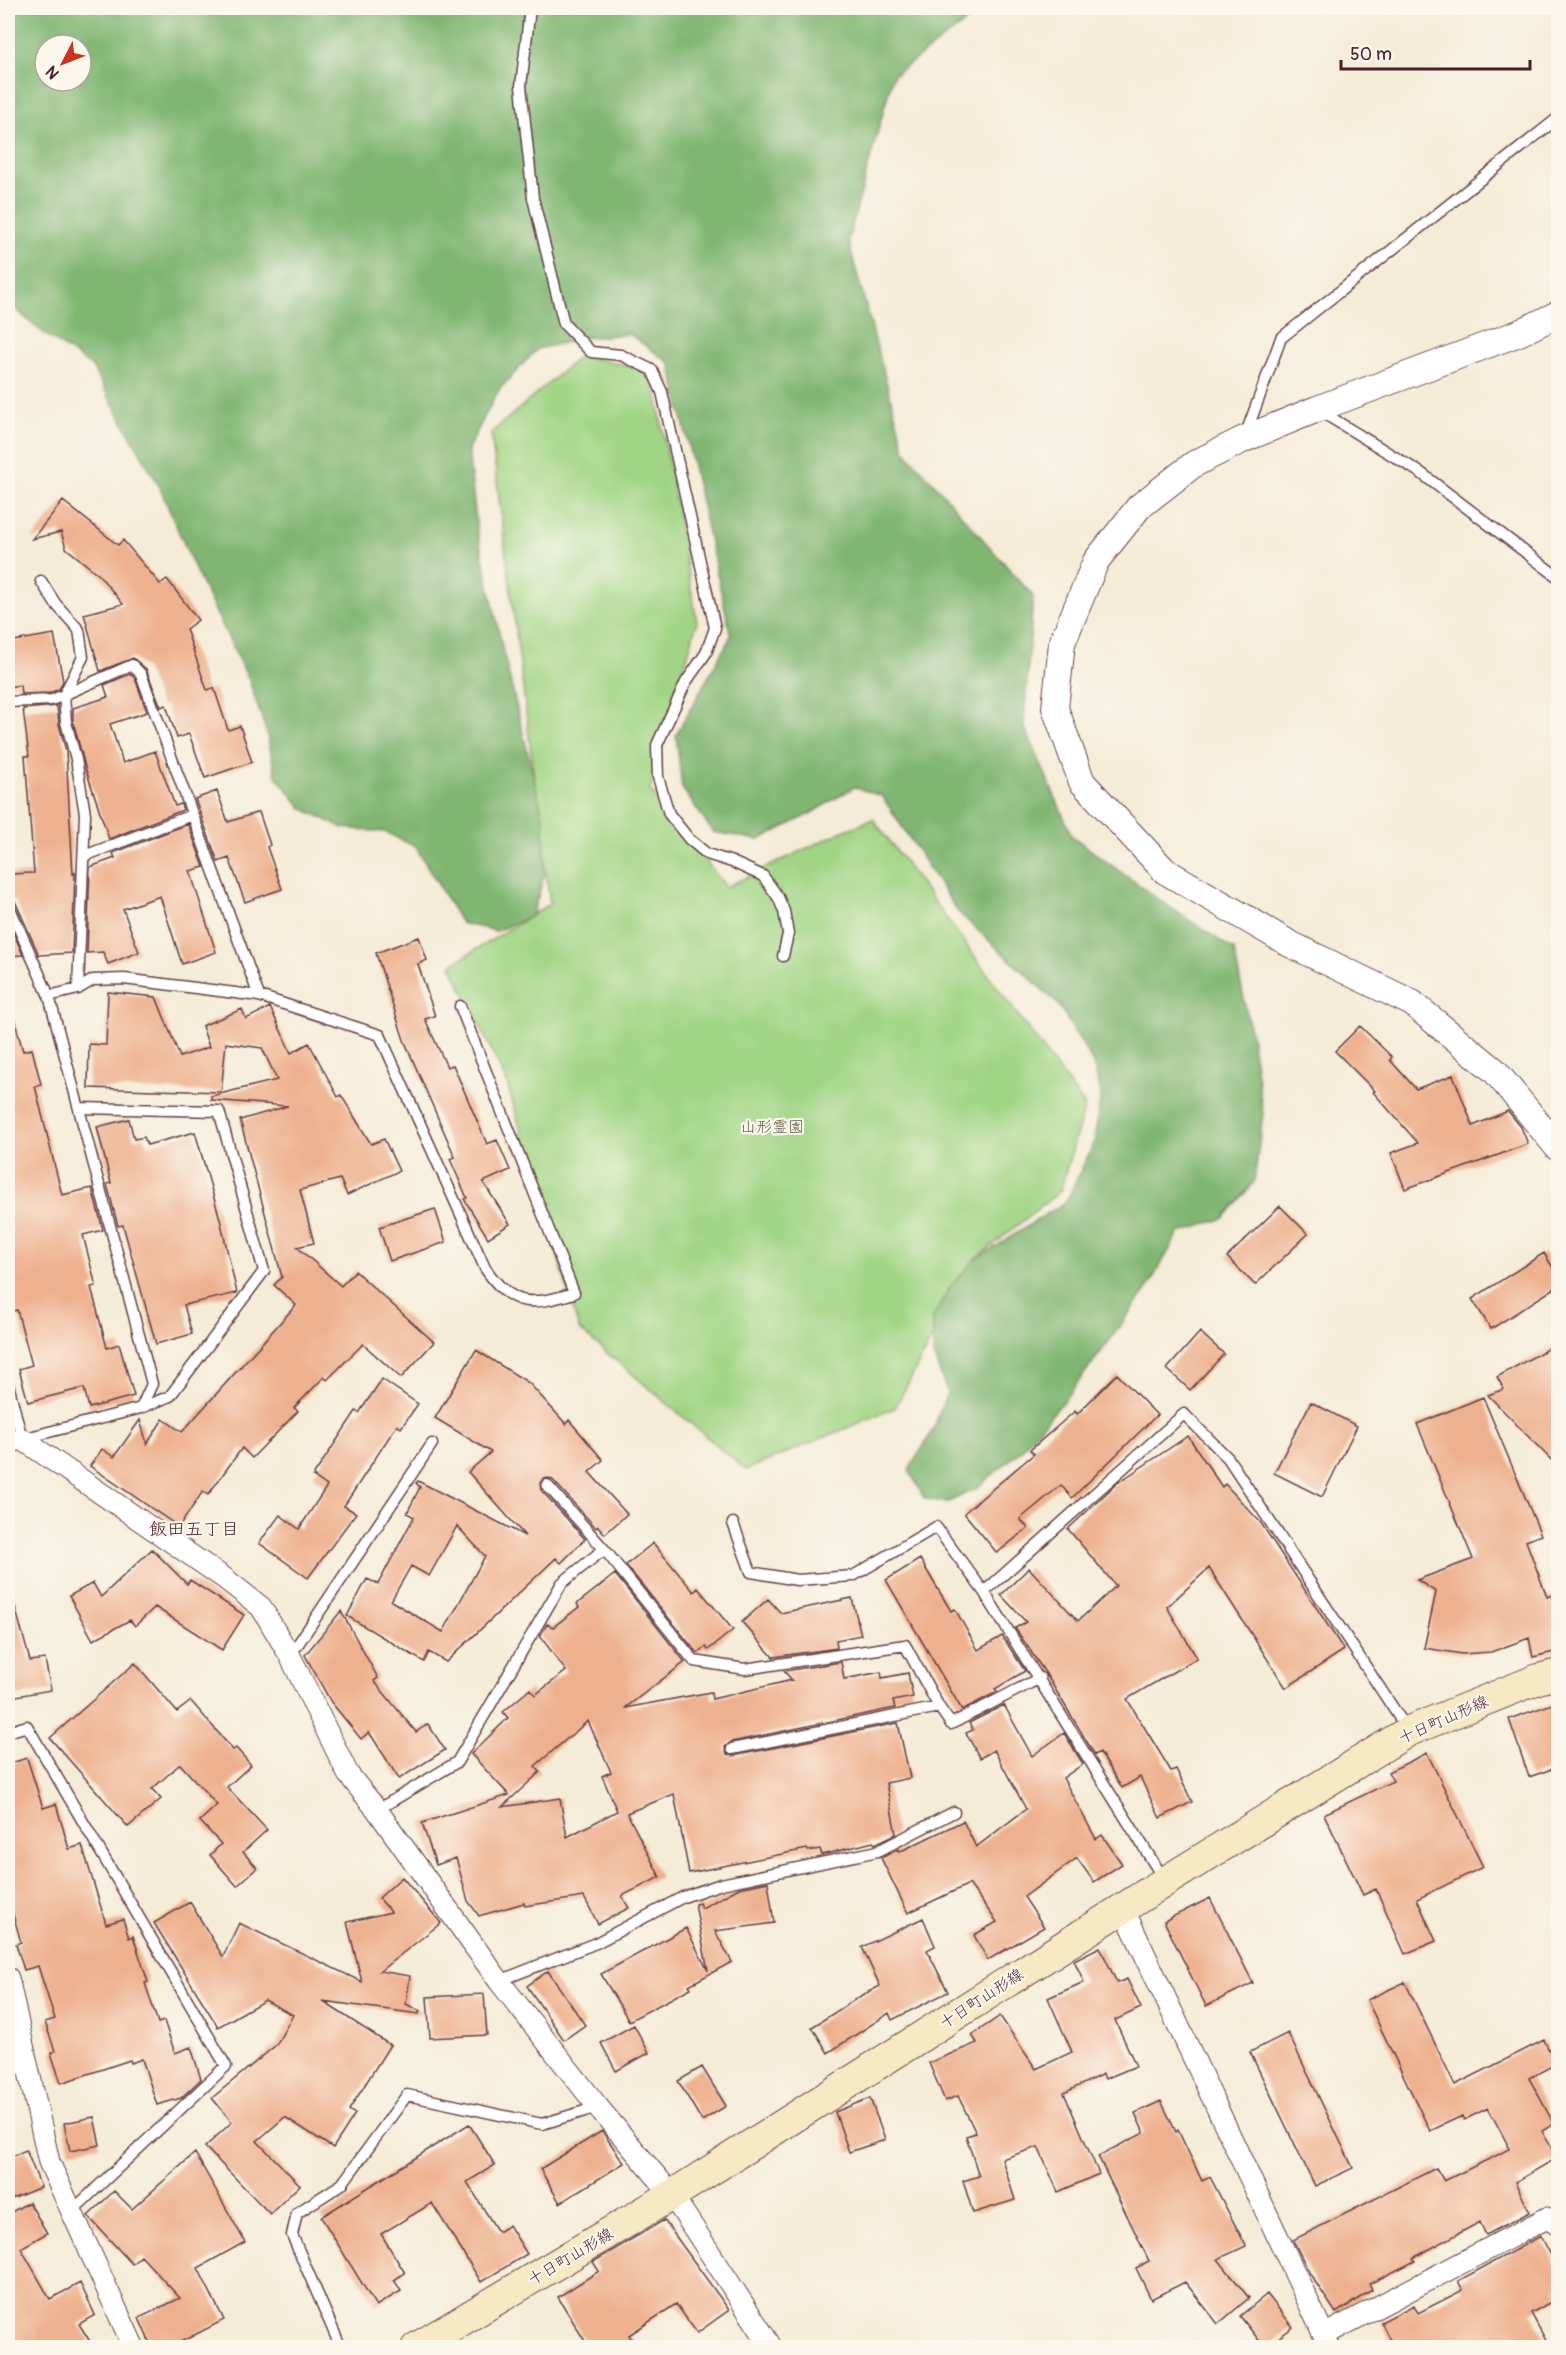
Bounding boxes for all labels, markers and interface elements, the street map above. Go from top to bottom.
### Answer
north arrow [33,33,93,93]
scale bar [1341,33,1530,71]
text: 50 m [1350,43,1392,66]
text: N [41,62,64,83]
park label: 山形霊園 [740,1117,804,1137]
district label: 飯田五丁目 [149,1518,239,1541]
street label: 十日町山形線 [1395,1691,1491,1749]
street label: 十日町山形線 [936,1964,1027,2033]
street label: 十日町山形線 [524,2224,617,2290]

